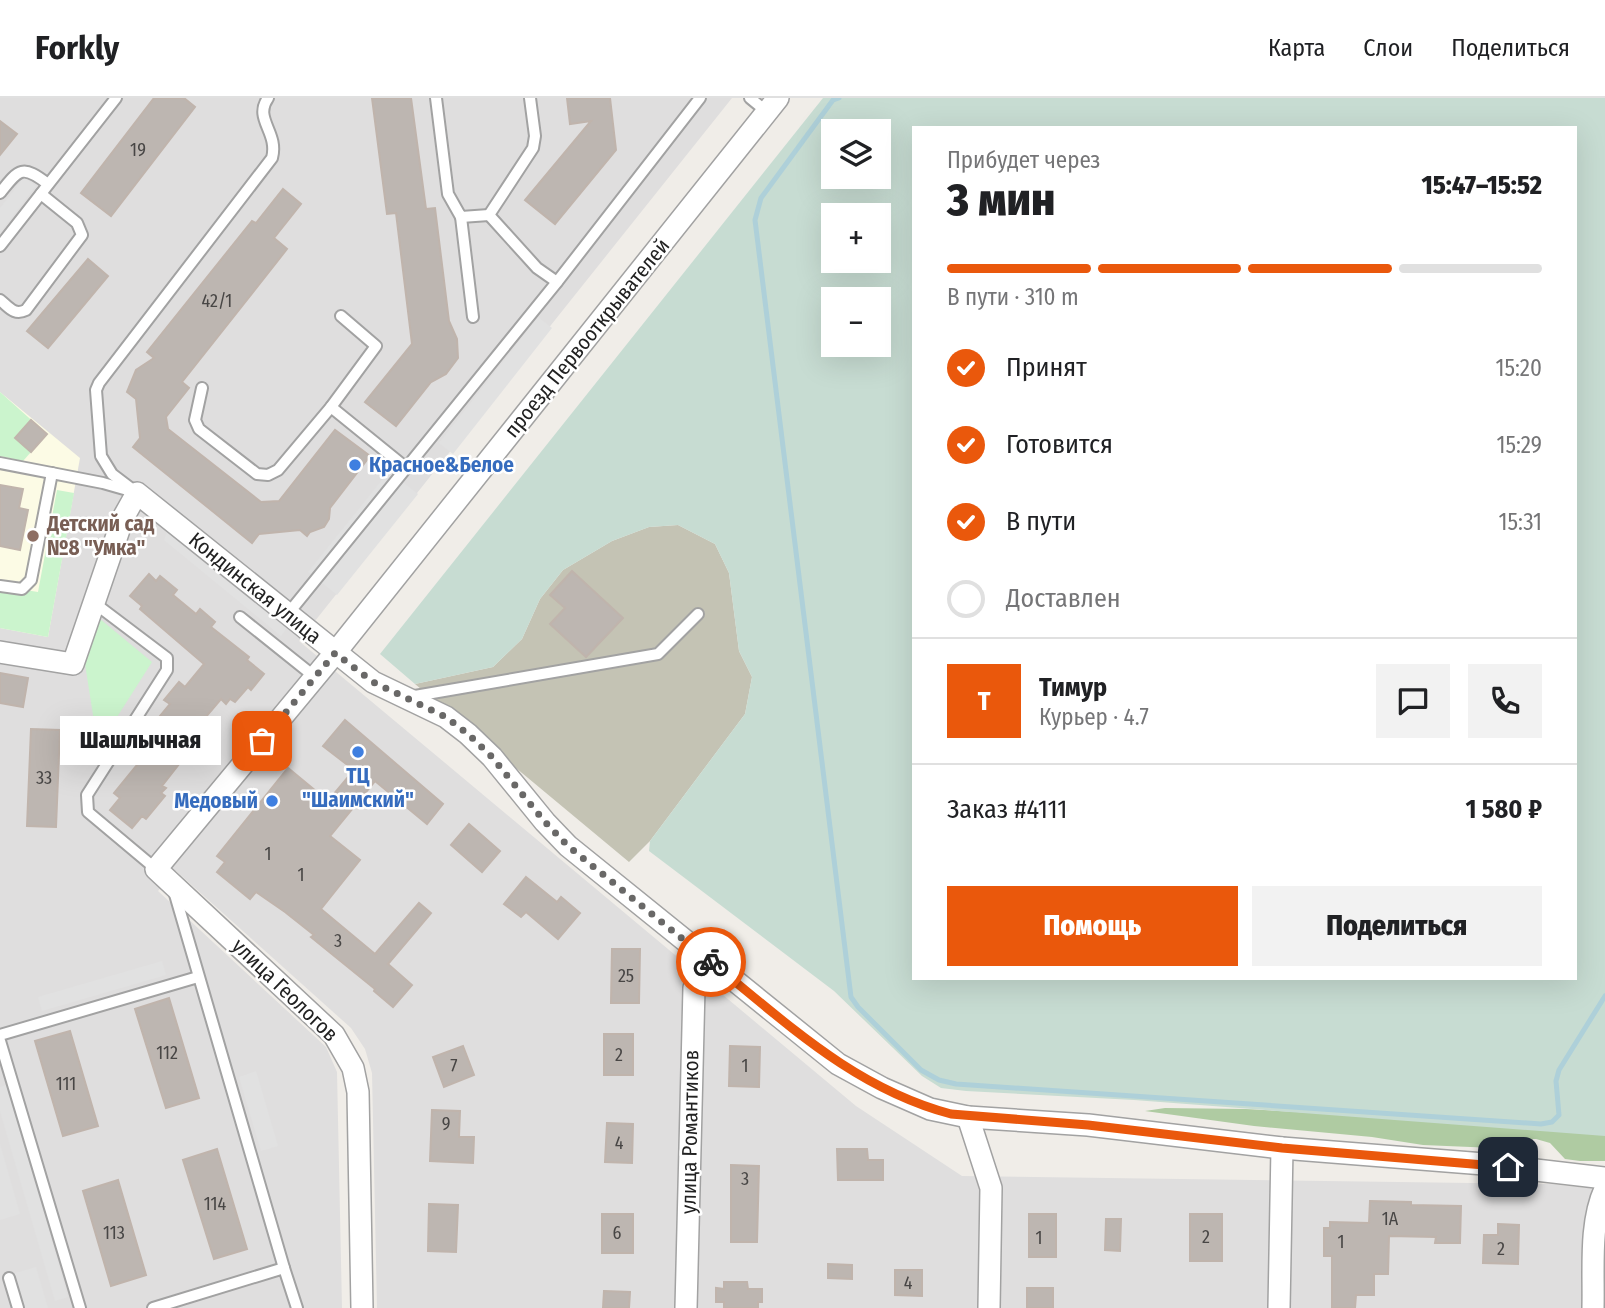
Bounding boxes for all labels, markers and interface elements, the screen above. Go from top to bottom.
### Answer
text: Forkly [35,28,119,68]
text: Карта [1268,34,1325,62]
text: Слои [1363,34,1413,62]
text: Поделиться [1451,34,1570,62]
map controls [821,119,891,357]
button: layers [821,119,891,189]
house number: 19 [130,139,146,161]
text: Прибудет через [947,146,1100,174]
text: 15:47–15:52 [1421,170,1542,201]
text: 3 мин [947,172,1055,227]
button: + [821,203,891,273]
street label: проезд Первооткрывателей [499,233,675,443]
text: В пути · 310 m [947,283,1079,311]
button: − [821,287,891,357]
house number: 42/1 [202,290,232,312]
icon: check [947,349,985,387]
text: Принят [1006,352,1087,383]
text: 15:20 [1495,354,1542,382]
icon: check [947,426,985,464]
text: Готовится [1006,429,1113,460]
text: 15:29 [1496,431,1542,459]
place label: Красное&Белое [369,452,514,478]
marker: Красное&Белое [347,457,363,473]
icon: check [947,503,985,541]
text: В пути [1006,506,1076,537]
text: 15:31 [1499,508,1542,536]
place label: Детский сад №8 "Умка" [46,511,155,561]
street label: Кондинская улица [183,527,327,649]
marker: Детский сад №8 "Умка" [25,528,41,544]
text: Доставлен [1006,583,1121,614]
button: chat [1376,664,1450,738]
button: phone [1468,664,1542,738]
text: Тимур [1039,672,1107,703]
text: Т [978,686,990,717]
text: Курьер · 4.7 [1039,703,1149,731]
pin [232,711,292,771]
callout: Шашлычная [59,716,220,766]
icon: bag [243,722,281,760]
text: Шашлычная [80,726,201,754]
marker: ТЦ "Шаимский" [350,744,366,760]
place label: ТЦ "Шаимский" [302,763,414,813]
house number: 33 [36,767,52,789]
place label: Медовый [174,788,258,814]
marker: Медовый [264,793,280,809]
text: Заказ #4111 [947,794,1067,825]
text: 1 580 ₽ [1465,794,1542,825]
house number: 1 [264,843,272,865]
house number: 1 [297,864,305,886]
button: Помощь [947,886,1238,966]
button: Поделиться [1252,886,1542,966]
courier [676,927,746,997]
house number: 3 [334,930,342,952]
street label: улица Геологов [227,933,343,1047]
icon: bike [692,943,730,981]
house number: 25 [618,965,634,987]
house number: 112 [156,1042,178,1064]
house number: 2 [615,1044,623,1066]
street label: улица Романтиков [676,1050,704,1214]
house number: 7 [450,1055,458,1077]
house number: 1 [741,1055,749,1077]
house number: 111 [56,1073,76,1095]
house number: 9 [442,1113,450,1135]
house number: 4 [615,1132,624,1154]
pin [1478,1137,1538,1197]
icon: home [1489,1148,1527,1186]
house number: 3 [741,1168,749,1190]
house number: 114 [204,1193,227,1215]
house number: 1А [1382,1208,1399,1230]
house number: 113 [103,1222,125,1244]
house number: 6 [613,1222,622,1244]
house number: 2 [1202,1226,1210,1248]
house number: 1 [1035,1227,1043,1249]
house number: 1 [1337,1231,1345,1253]
house number: 2 [1497,1238,1505,1260]
house number: 4 [904,1272,913,1294]

